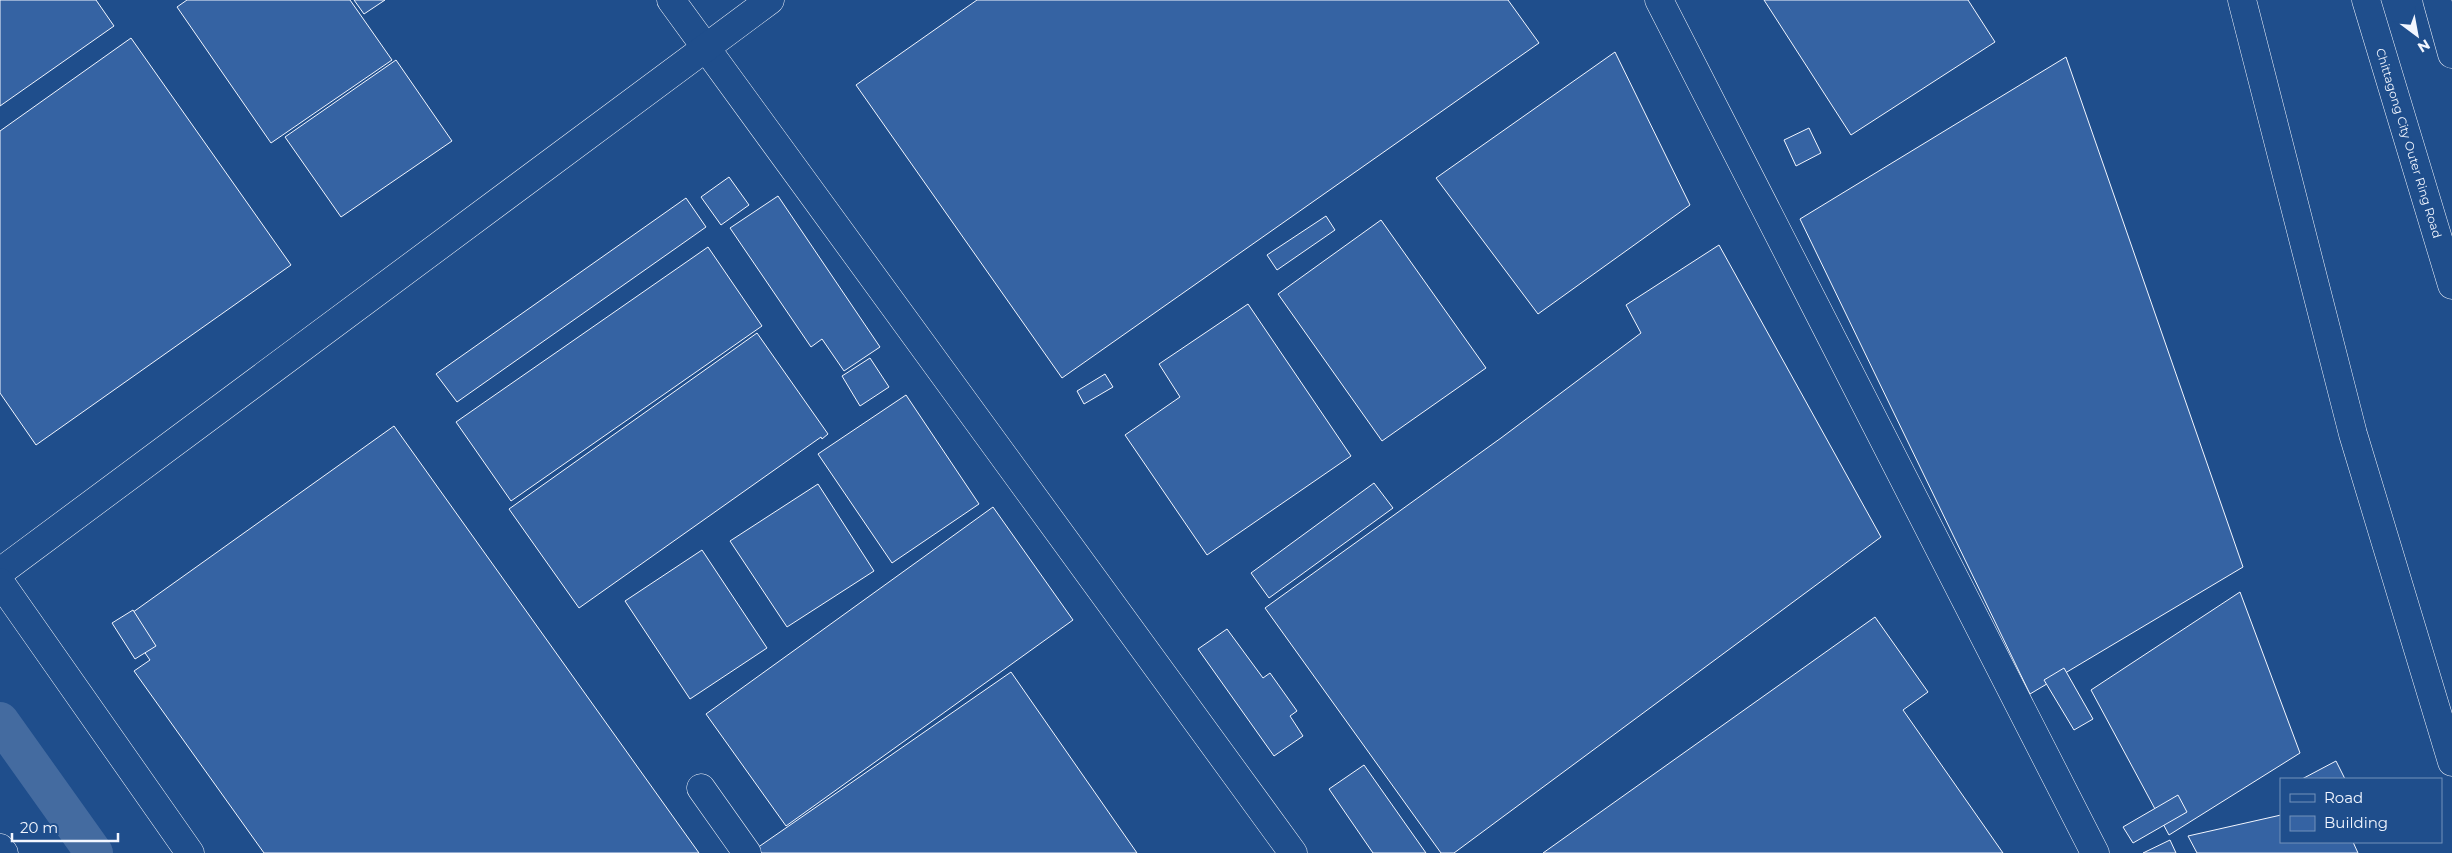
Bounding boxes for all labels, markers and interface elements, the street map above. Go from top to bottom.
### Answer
north arrow [2392,10,2442,60]
text: N [2414,35,2433,57]
street label: Chittagong City Outer Ring Road [2373,46,2445,240]
legend [2280,778,2442,843]
text: Road [2324,788,2363,807]
scale bar [12,810,119,842]
text: Building [2324,813,2388,832]
text: 20 m [20,818,58,837]

